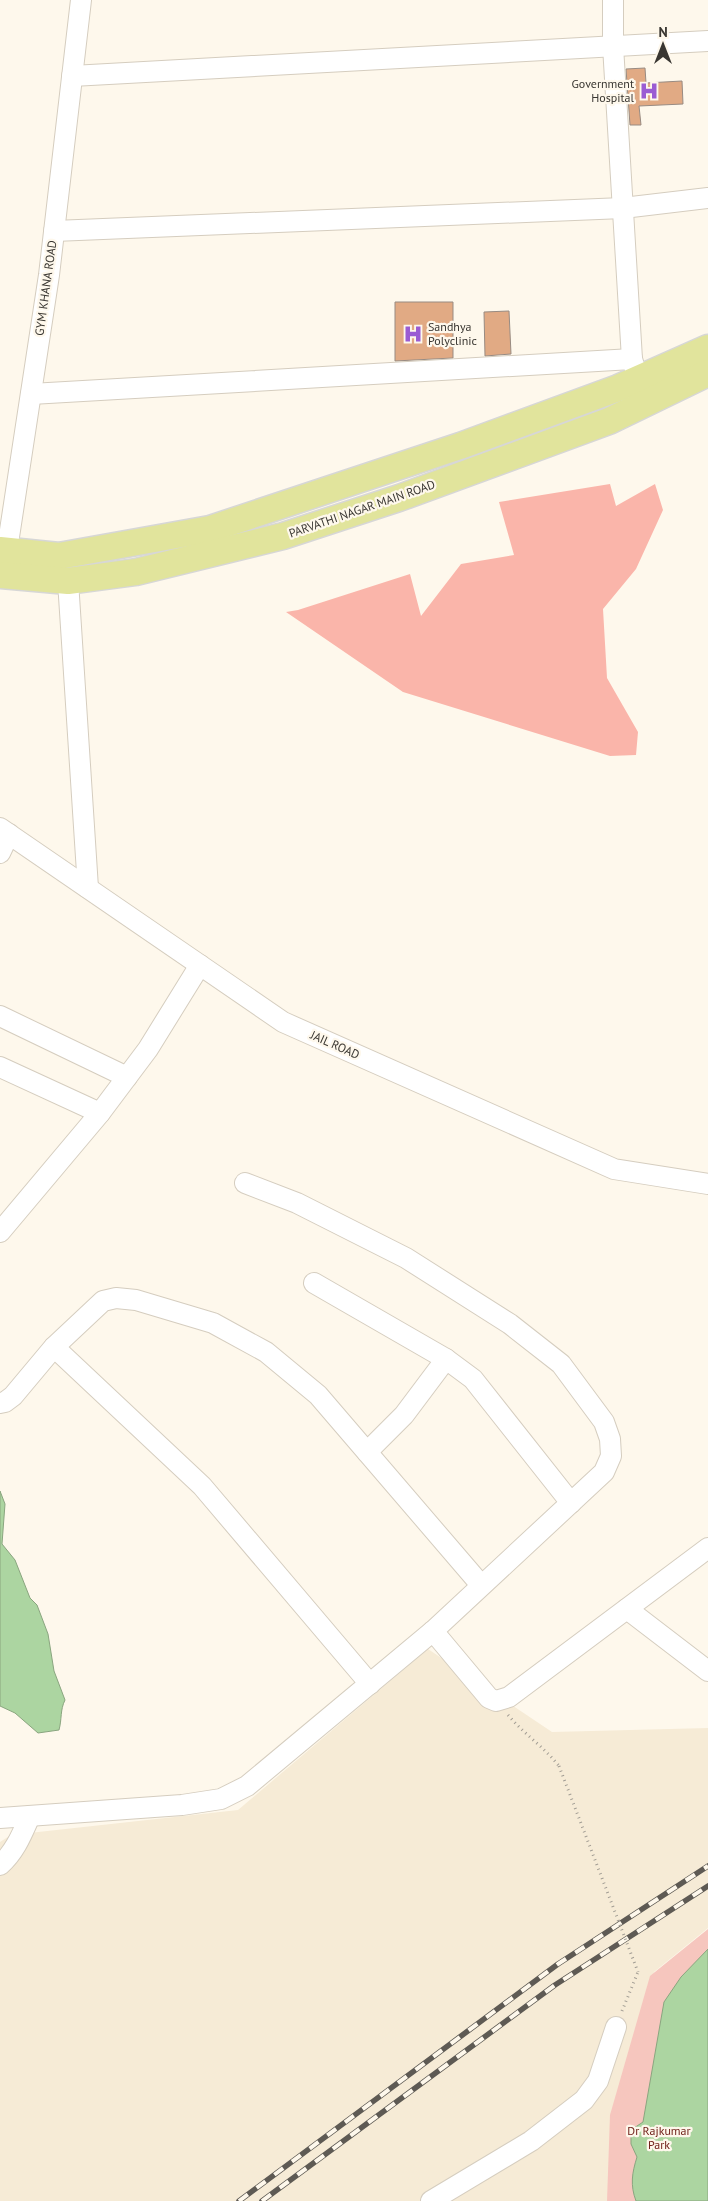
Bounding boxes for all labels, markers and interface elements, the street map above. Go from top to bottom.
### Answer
north arrow [638,20,688,70]
text: N [658,23,668,41]
place label: Government Hospital [572,76,634,105]
hospital icon: Government Hospital [638,80,660,102]
street label: GYM KHANA ROAD [31,239,60,337]
place label: Sandhya Polyclinic [428,319,478,348]
hospital icon: Sandhya Polyclinic [402,323,424,345]
street label: PARVATHI NAGAR MAIN ROAD [287,476,437,541]
street label: JAIL ROAD [307,1027,362,1062]
park label: Dr Rajkumar Park [627,2123,691,2152]

